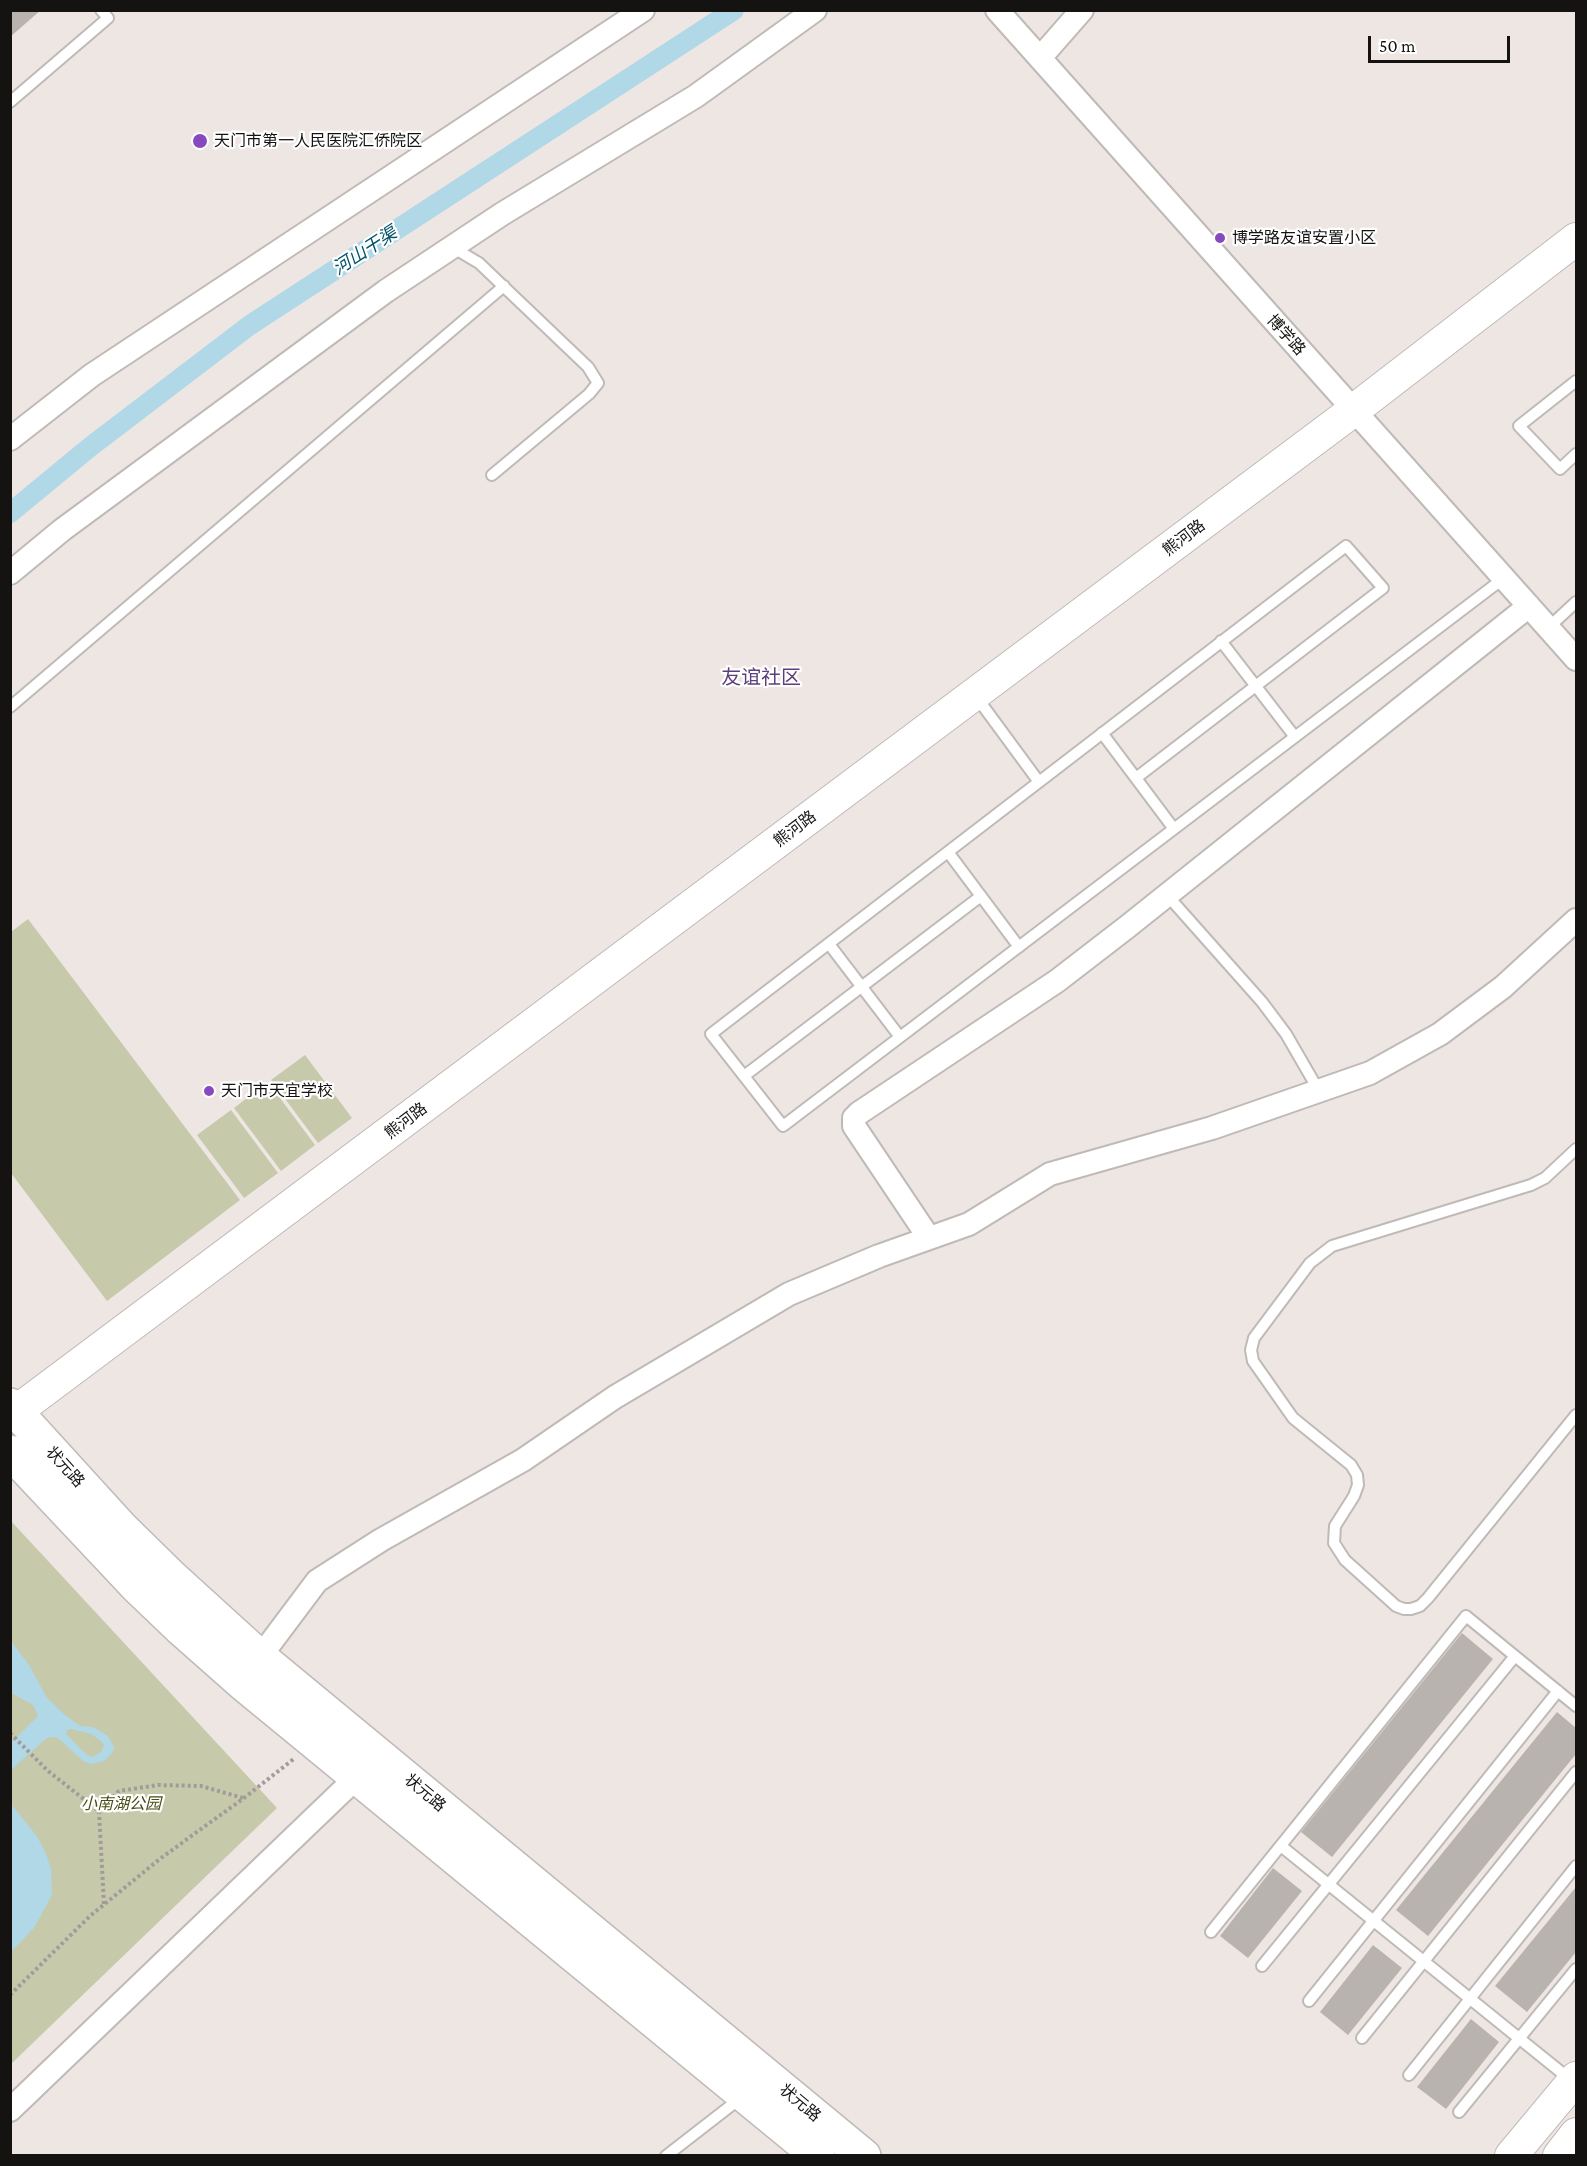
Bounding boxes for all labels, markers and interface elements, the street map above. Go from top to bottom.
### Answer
scale bar [1371,24,1514,62]
text: 50 m [1379,36,1416,56]
place label: 天门市第一人民医院汇侨院区 [214,131,422,151]
marker: 天门市第一人民医院汇侨院区 [191,132,209,150]
water label: 河山干渠 [329,222,401,280]
place label: 博学路友谊安置小区 [1232,228,1376,248]
marker: 博学路友谊安置小区 [1213,231,1227,245]
street label: 博学路 [1263,311,1309,359]
street label: 熊河路 [1159,516,1209,560]
district label: 友谊社区 [721,666,801,690]
street label: 熊河路 [770,807,820,851]
place label: 天门市天宜学校 [221,1081,333,1101]
marker: 天门市天宜学校 [202,1084,216,1098]
street label: 熊河路 [381,1099,431,1143]
street label: 状元路 [42,1443,88,1491]
street label: 状元路 [400,1770,450,1816]
park label: 小南湖公园 [81,1794,161,1814]
street label: 状元路 [775,2080,825,2126]

